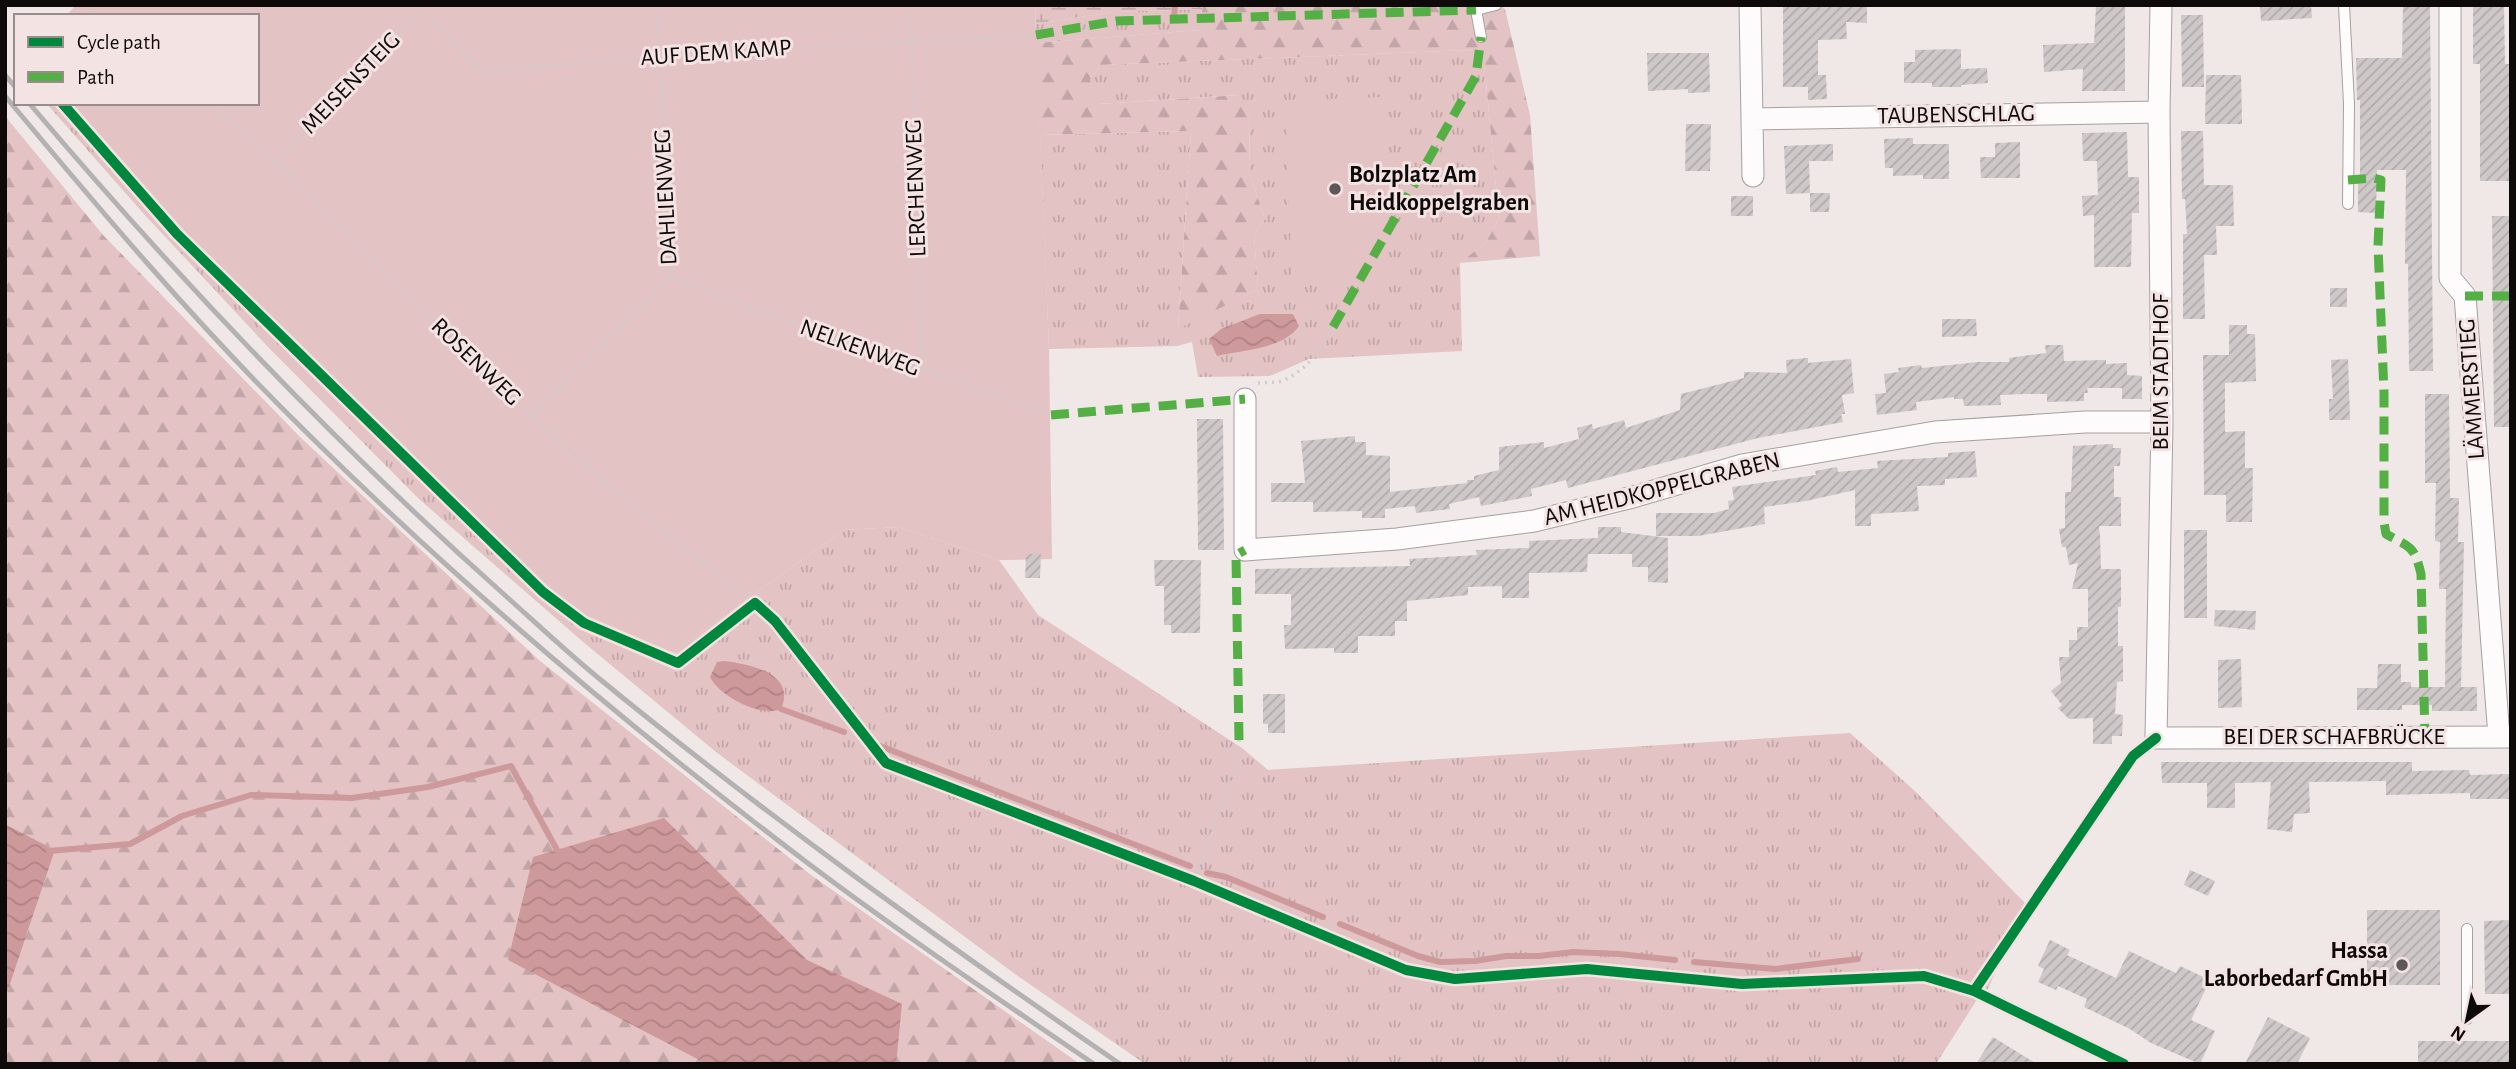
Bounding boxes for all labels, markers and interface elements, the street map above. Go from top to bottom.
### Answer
legend [14,14,259,105]
street label: MEISENSTEIG [297,28,405,138]
text: Cycle path [77,32,161,53]
street label: AUF DEM KAMP [640,36,792,70]
text: Path [77,67,115,88]
street label: TAUBENSCHLAG [1877,102,2035,128]
street label: LERCHENWEG [902,119,930,257]
street label: DAHLIENWEG [650,128,682,266]
place label: Bolzplatz Am Heidkoppelgraben [1349,163,1529,215]
marker: Bolzplatz Am Heidkoppelgraben [1327,181,1343,197]
street label: BEIM STADTHOF [2149,293,2173,451]
street label: ROSENWEG [427,314,525,410]
street label: NELKENWEG [797,315,923,381]
street label: LÄMMERSTIEG [2454,318,2489,460]
street label: AM HEIDKOPPELGRABEN [1541,448,1783,530]
street label: BEI DER SCHAFBRÜCKE [2223,724,2445,749]
place label: Hassa Laborbedarf GmbH [2204,939,2388,991]
marker: Hassa Laborbedarf GmbH [2394,957,2410,973]
north arrow [2432,985,2502,1055]
text: N [2448,1021,2469,1045]

